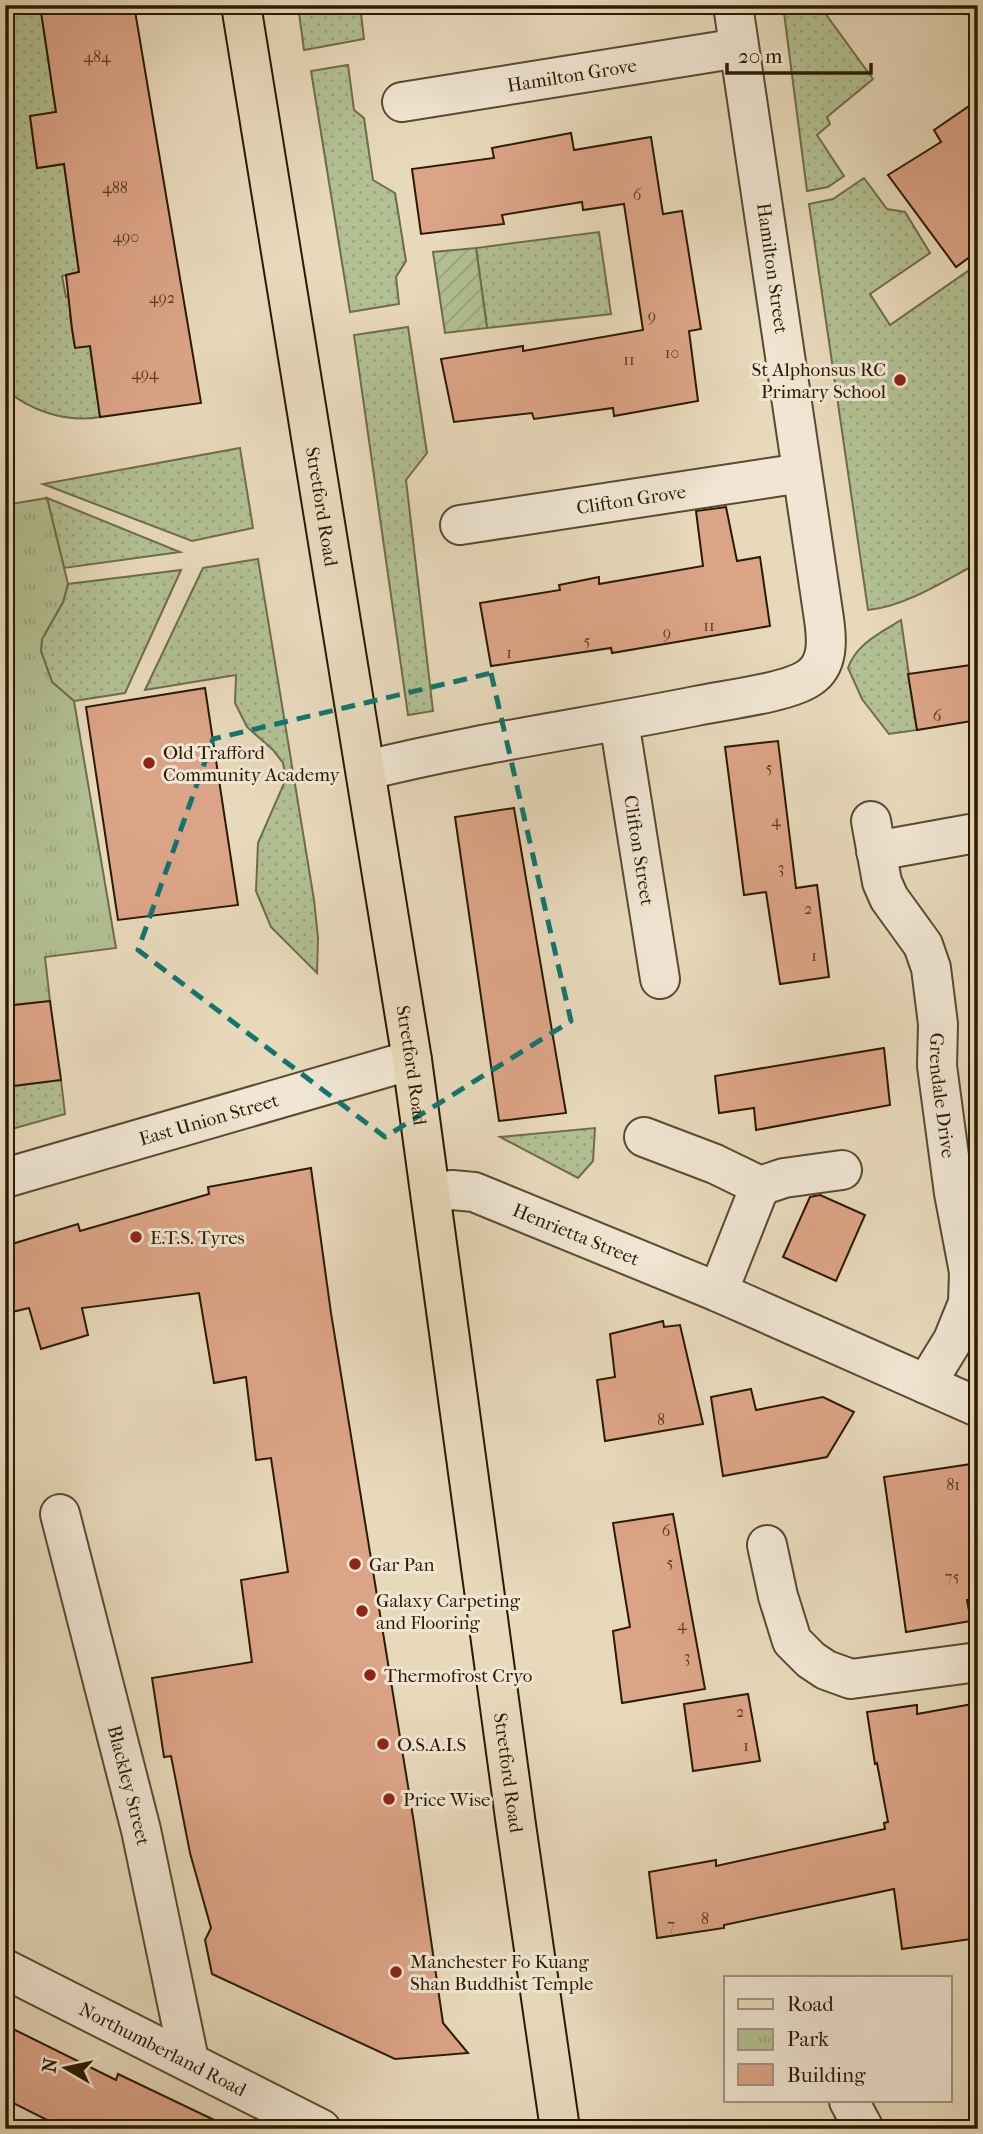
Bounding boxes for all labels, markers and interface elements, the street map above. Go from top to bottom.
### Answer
scale bar [727,32,871,76]
text: 20 m [738,44,783,68]
house number: 484 [84,47,111,66]
street label: Hamilton Grove [506,55,638,97]
house number: 488 [102,178,128,197]
house number: 6 [633,185,642,204]
street label: Hamilton Street [752,201,792,335]
house number: 490 [113,227,139,246]
house number: 492 [149,288,175,307]
house number: 9 [648,306,656,325]
house number: 10 [665,343,679,362]
house number: 11 [623,350,635,369]
place label: St Alphonsus RC Primary School [752,359,886,403]
house number: 494 [131,364,159,383]
marker: St Alphonsus RC Primary School [892,372,908,388]
street label: Stretford Road [301,445,342,569]
street label: Clifton Grove [575,481,688,519]
house number: 11 [703,616,715,635]
house number: 9 [663,623,671,642]
house number: 5 [584,631,591,650]
house number: 1 [506,643,512,662]
house number: 6 [933,706,942,725]
place label: Old Trafford Community Academy [163,742,340,786]
marker: Old Trafford Community Academy [141,755,157,771]
house number: 5 [766,758,773,777]
street label: Clifton Street [619,794,658,908]
house number: 4 [771,811,781,830]
house number: 3 [778,858,784,877]
house number: 2 [804,899,812,918]
house number: 1 [811,946,817,965]
street label: Stretford Road [391,1004,431,1127]
street label: Grendale Drive [925,1032,959,1160]
street label: East Union Street [136,1089,281,1151]
street label: Henrietta Street [509,1199,643,1271]
place label: E.T.S. Tyres [150,1227,245,1249]
marker: E.T.S. Tyres [128,1229,144,1245]
house number: 8 [657,1410,665,1429]
house number: 81 [946,1475,960,1494]
house number: 6 [662,1521,671,1540]
house number: 5 [667,1553,674,1572]
place label: Gar Pan [369,1554,435,1576]
marker: Gar Pan [347,1556,363,1572]
house number: 75 [945,1567,959,1586]
place label: Galaxy Carpeting and Flooring [376,1590,521,1634]
marker: Galaxy Carpeting and Flooring [354,1603,370,1619]
house number: 4 [677,1615,687,1634]
house number: 3 [684,1647,690,1666]
place label: Thermofrost Cryo [384,1665,533,1687]
marker: Thermofrost Cryo [362,1667,378,1683]
house number: 2 [736,1702,744,1721]
street label: Stretford Road [489,1711,527,1835]
street label: Blackley Street [103,1723,154,1848]
place label: O.S.A.I.S [397,1734,466,1756]
marker: O.S.A.I.S [375,1736,391,1752]
house number: 1 [743,1736,749,1755]
place label: Price Wise [403,1789,490,1811]
marker: Price Wise [381,1791,397,1807]
house number: 8 [701,1909,709,1928]
house number: 7 [667,1915,675,1934]
place label: Manchester Fo Kuang Shan Buddhist Temple [410,1951,593,1995]
marker: Manchester Fo Kuang Shan Buddhist Temple [388,1964,404,1980]
legend [724,1976,951,2102]
text: Road [787,1992,834,2016]
street label: Northumberland Road [75,1998,250,2102]
text: Park [787,2027,829,2051]
north arrow [32,2032,102,2102]
text: N [38,2056,62,2074]
text: Building [787,2063,866,2087]

